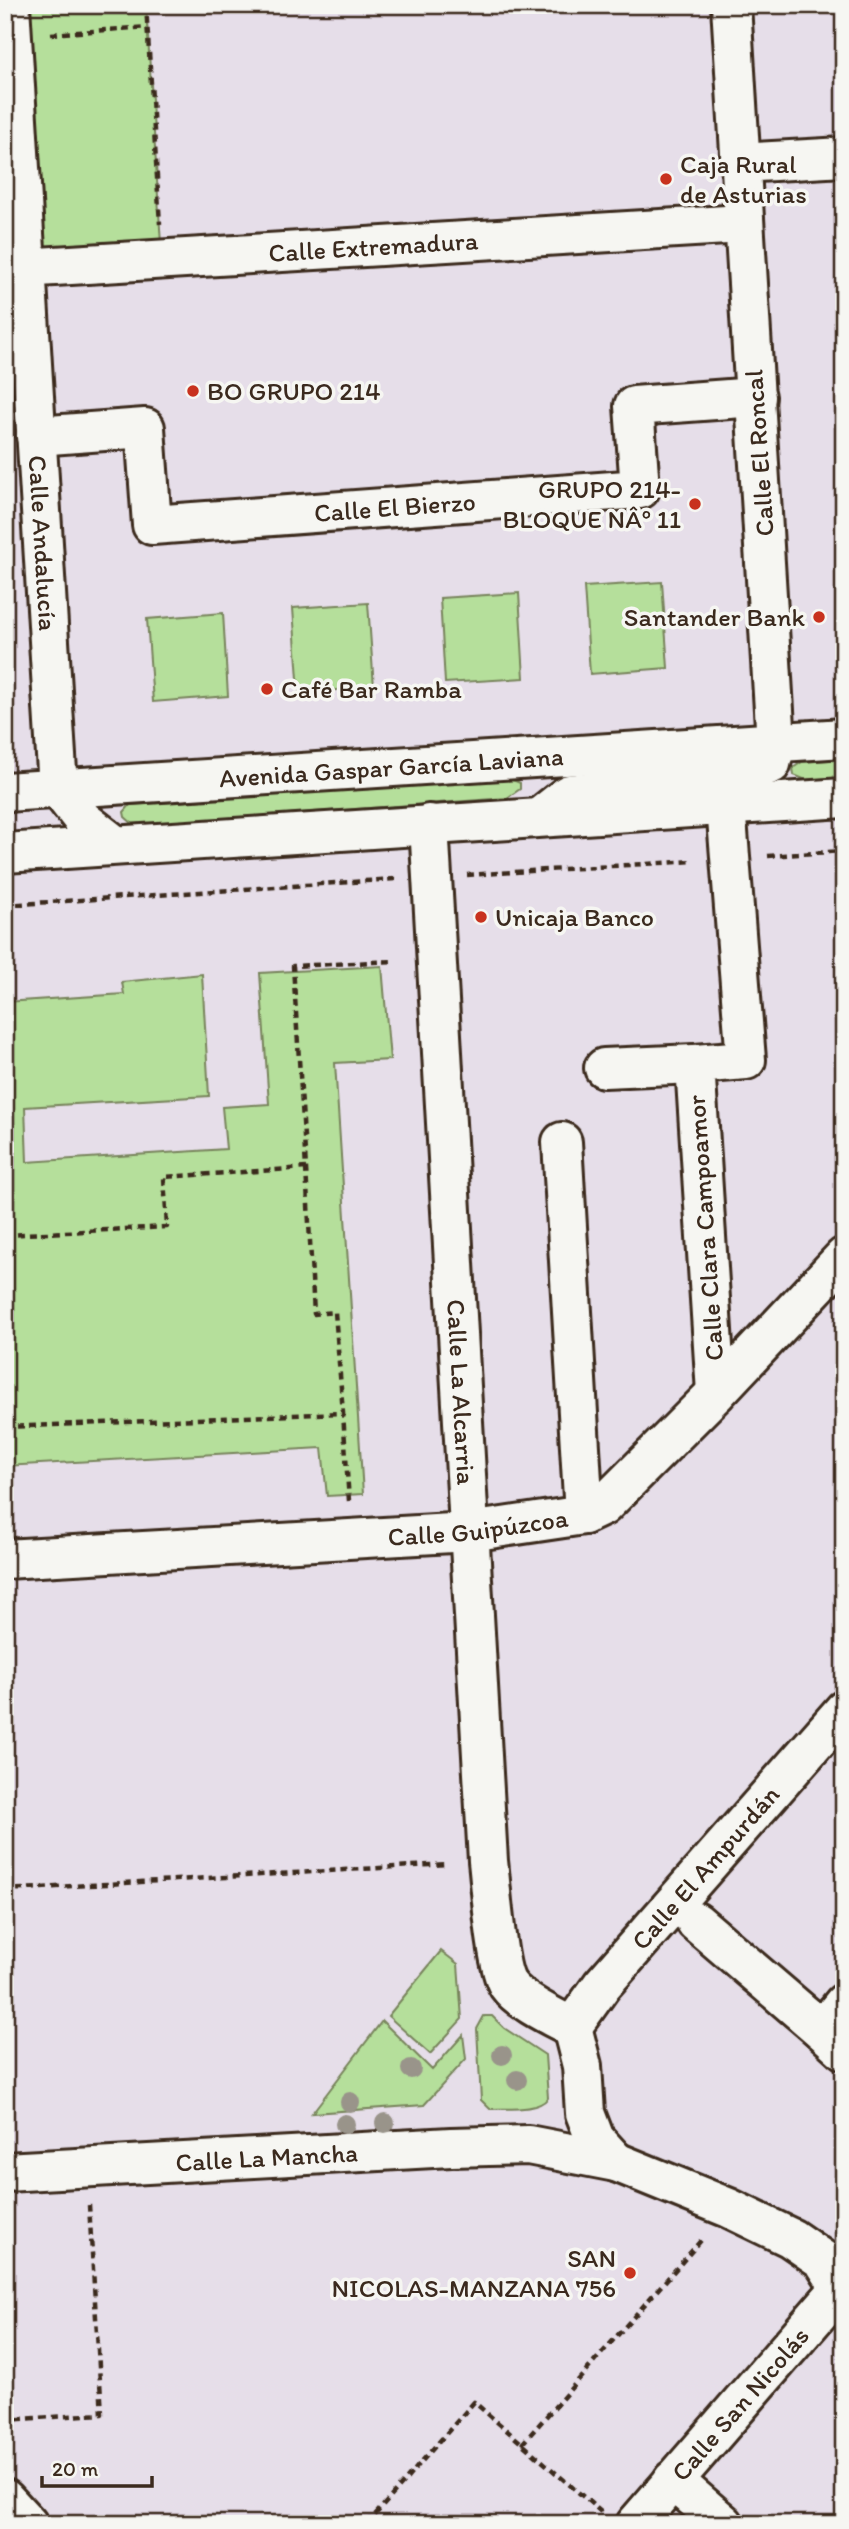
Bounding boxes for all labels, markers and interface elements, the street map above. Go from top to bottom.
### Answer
place label: Caja Rural de Asturias [680,148,807,210]
marker: Caja Rural de Asturias [658,171,674,187]
street label: Calle Extremadura [268,224,480,269]
street label: Calle El Roncal [737,369,781,537]
place label: BO GRUPO 214 [207,375,381,407]
marker: BO GRUPO 214 [185,383,201,399]
street label: Calle Andalucía [22,454,64,632]
place label: GRUPO 214- BLOQUE NÂº 11 [503,473,681,535]
street label: Calle El Bierzo [313,485,477,529]
marker: GRUPO 214- BLOQUE NÂº 11 [687,496,703,512]
place label: Santander Bank [624,601,806,633]
marker: Santander Bank [811,609,827,625]
place label: Café Bar Ramba [281,673,462,705]
marker: Café Bar Ramba [259,681,275,697]
street label: Avenida Gaspar García Laviana [218,740,565,794]
place label: Unicaja Banco [495,901,654,933]
marker: Unicaja Banco [473,909,489,925]
street label: Calle Clara Campoamor [680,1094,730,1362]
street label: Calle La Alcarria [440,1298,483,1486]
street label: Calle Guipúzcoa [387,1502,571,1553]
street label: Calle El Ampurdán [624,1779,786,1956]
street label: Calle La Mancha [174,2136,359,2178]
place label: SAN NICOLAS-MANZANA 756 [332,2242,616,2304]
marker: SAN NICOLAS-MANZANA 756 [622,2265,638,2281]
street label: Calle San Nicolás [664,2320,816,2488]
scale bar [42,2445,152,2489]
text: 20 m [52,2456,99,2481]

